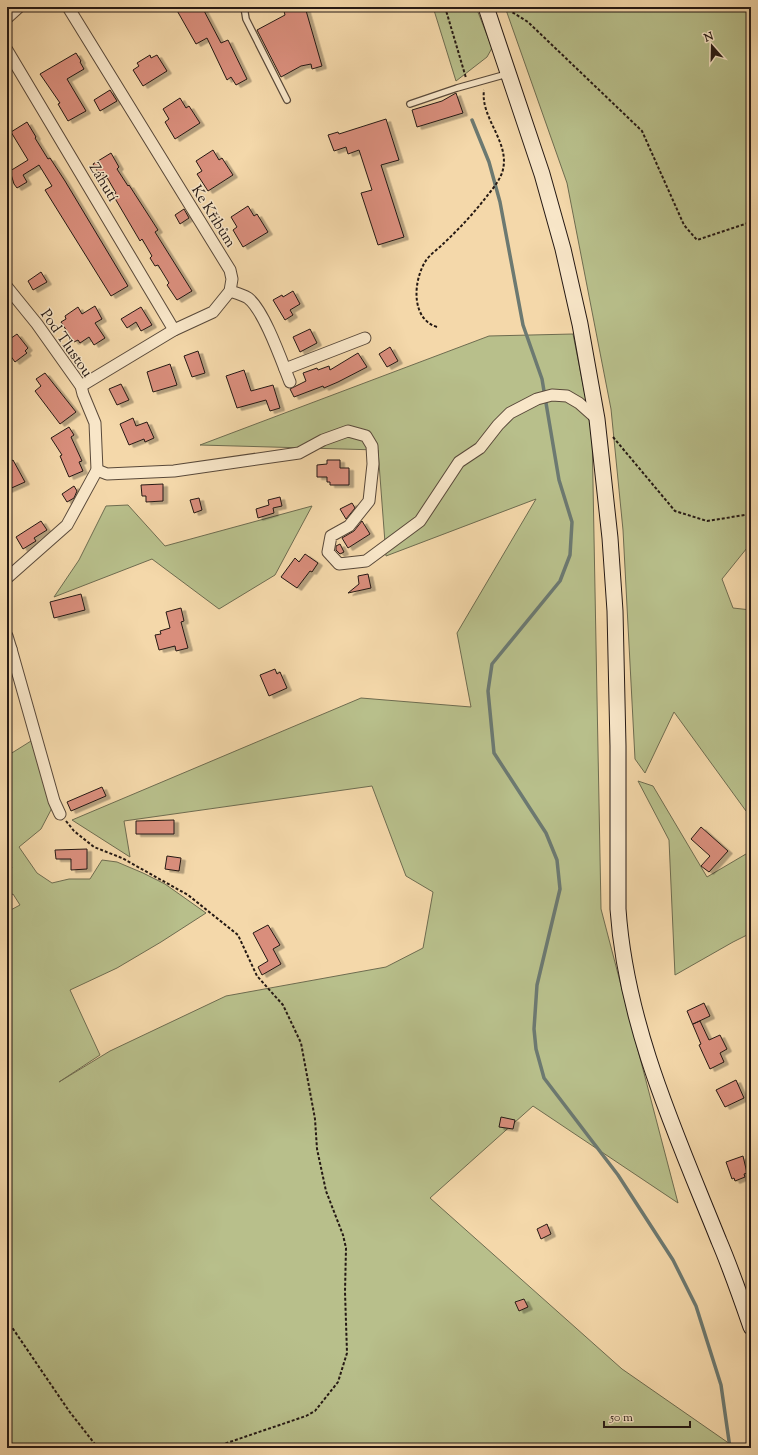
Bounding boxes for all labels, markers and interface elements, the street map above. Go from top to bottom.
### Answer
north arrow [692,26,732,66]
text: N [701,28,716,47]
street label: Záhutí [83,159,123,206]
street label: Ke Křibům [185,182,240,253]
street label: Pod Tlustou [35,306,97,382]
scale bar [604,1403,690,1429]
text: 50 m [609,1409,633,1427]

